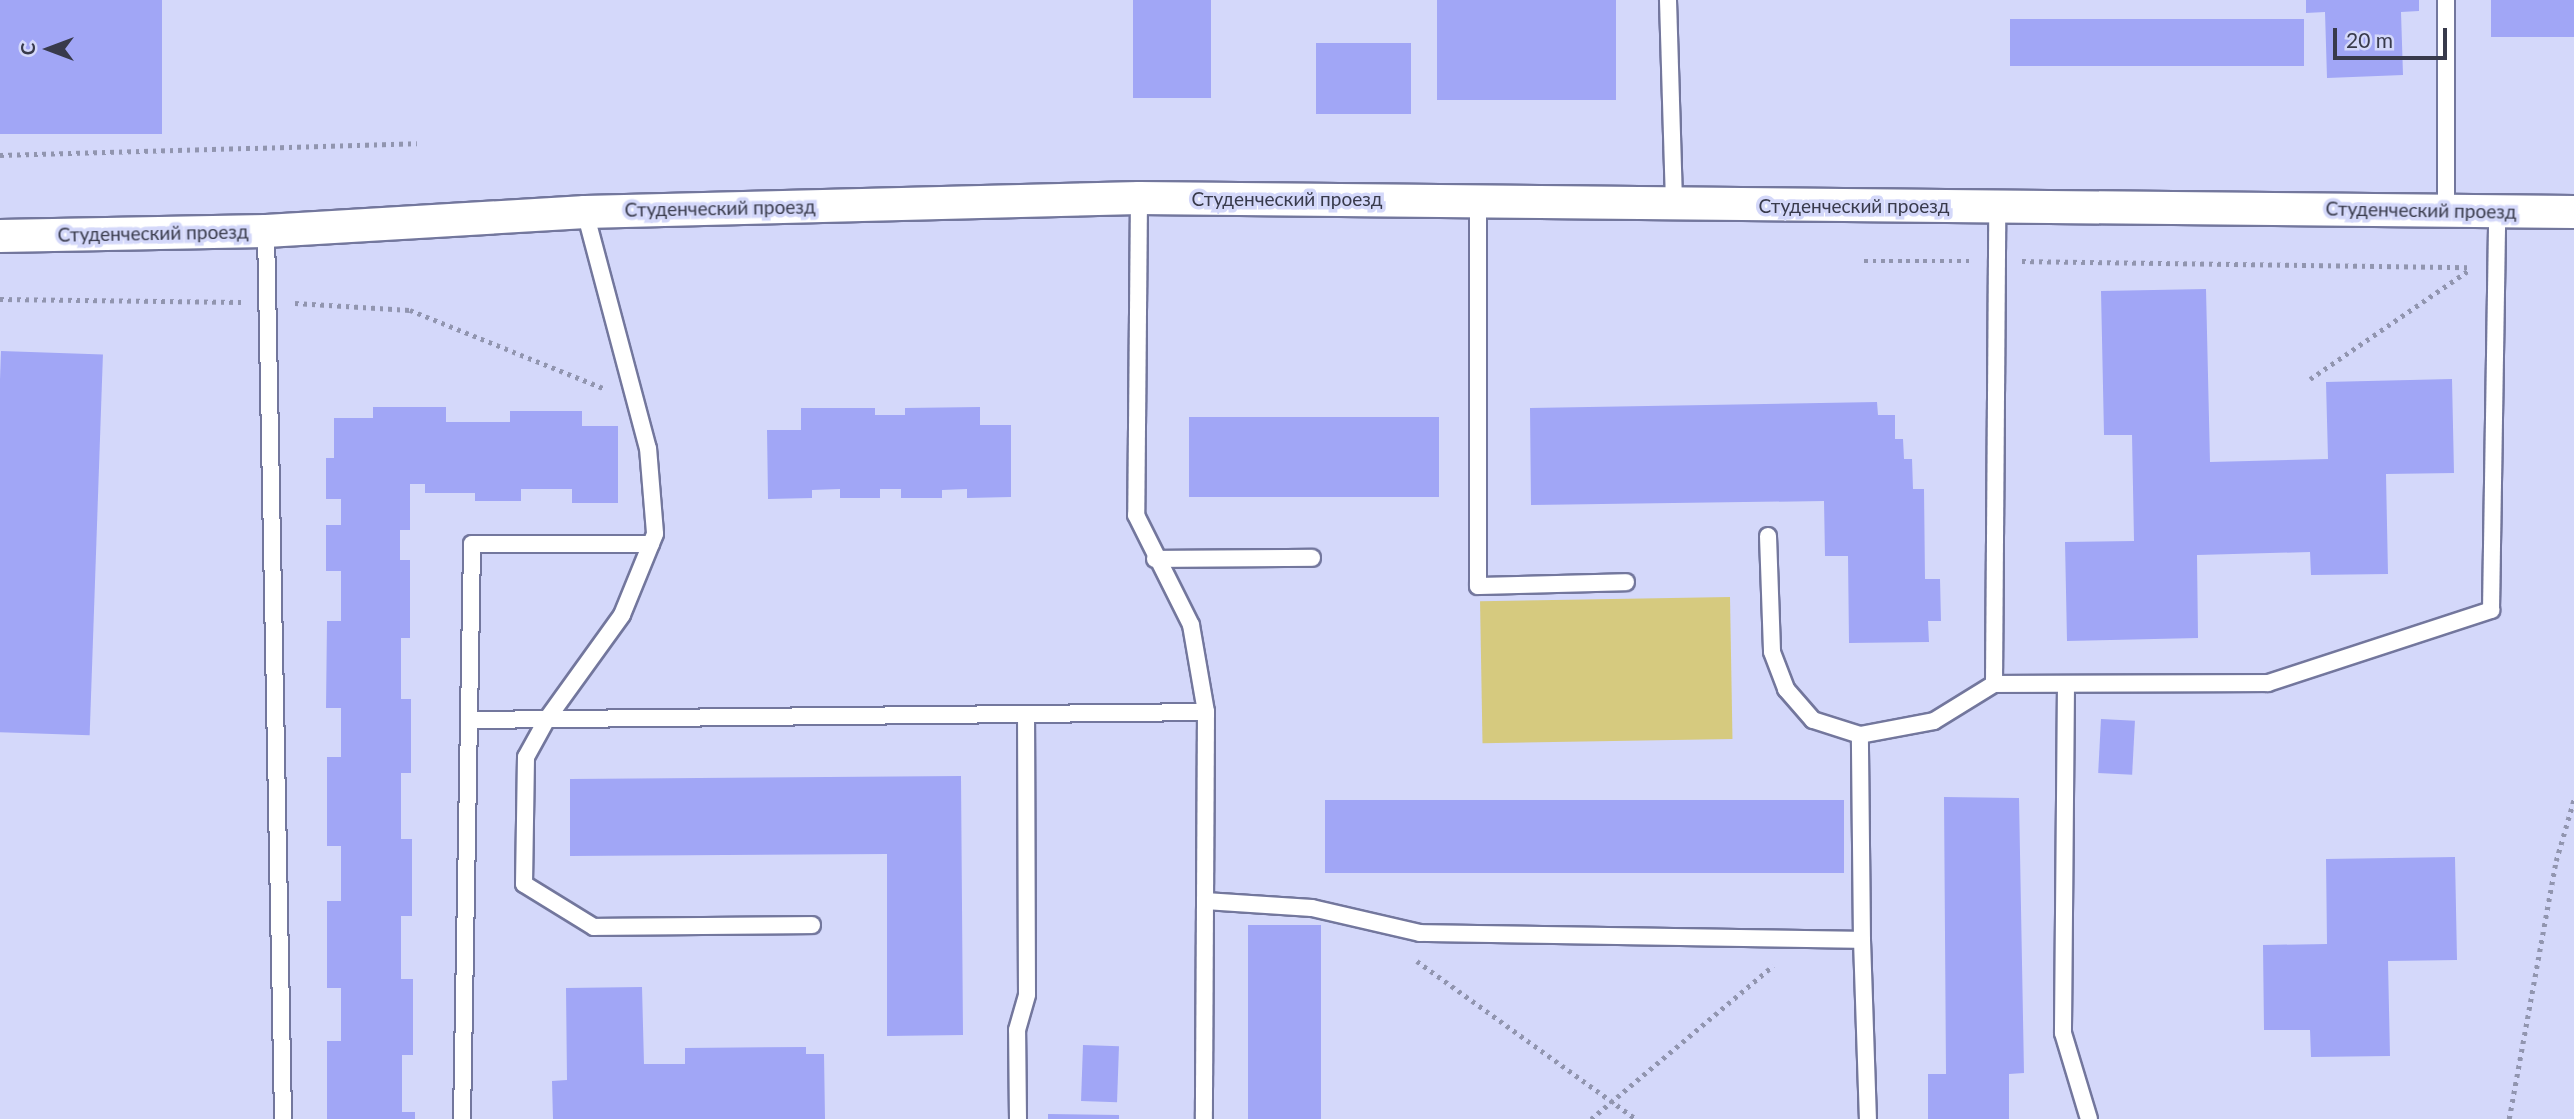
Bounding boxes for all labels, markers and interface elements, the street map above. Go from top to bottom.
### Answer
north arrow [14,14,84,84]
scale bar [2336,14,2450,58]
text: 20 m [2346,27,2393,52]
text: С [16,43,39,55]
street label: Студенческий проезд [1192,188,1382,210]
street label: Студенческий проезд [624,195,816,221]
street label: Студенческий проезд [1759,195,1949,217]
street label: Студенческий проезд [2325,197,2517,223]
street label: Студенческий проезд [57,220,249,246]

